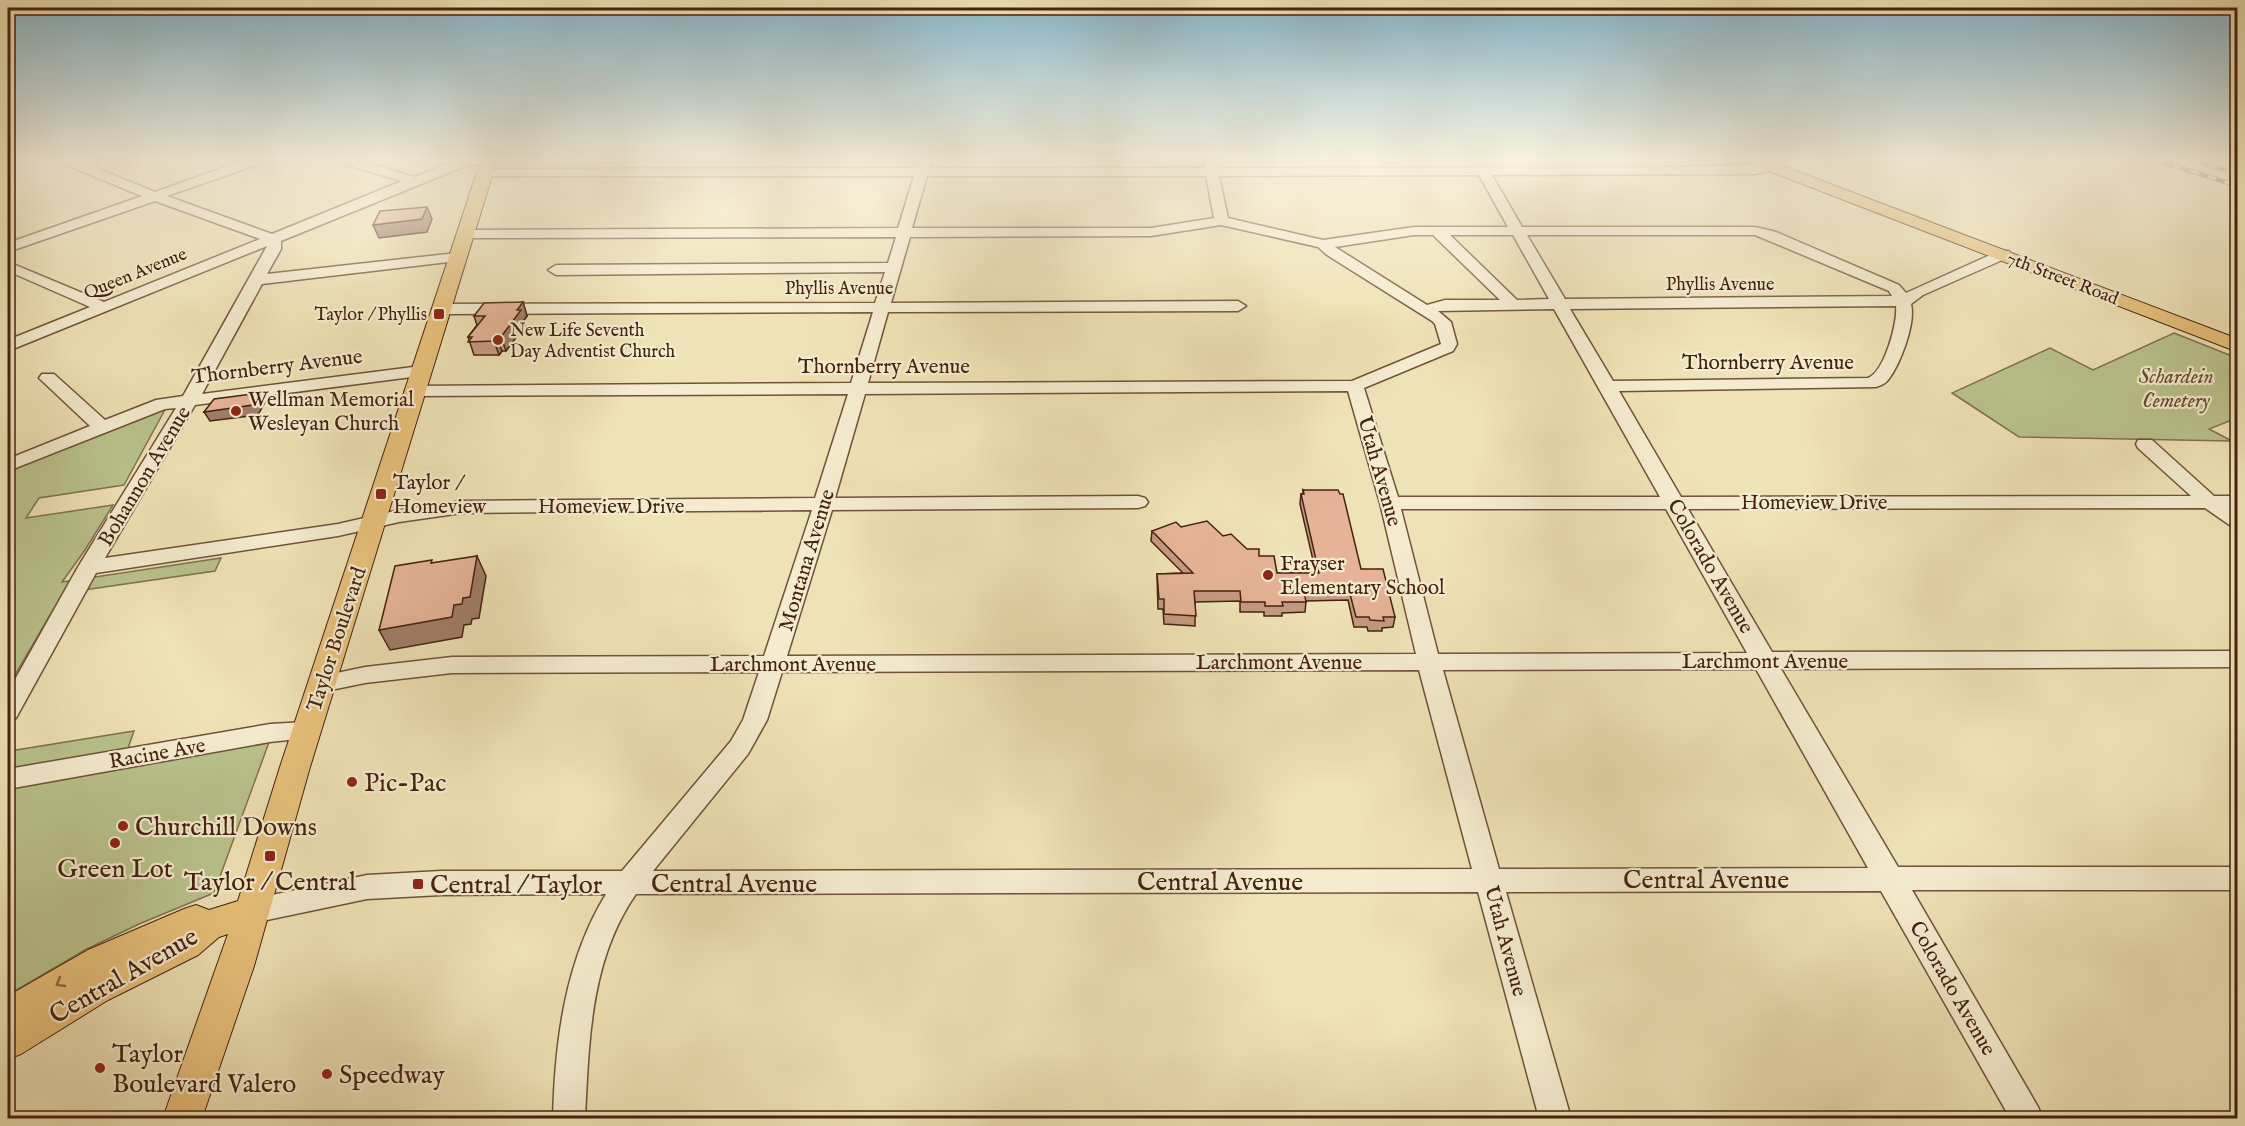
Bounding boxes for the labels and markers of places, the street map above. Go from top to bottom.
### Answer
place label: Taylor / Phyllis [314,304,427,327]
marker: Taylor / Phyllis [432,307,446,321]
place label: New Life Seventh Day Adventist Church [510,320,676,364]
marker: New Life Seventh Day Adventist Church [491,333,505,347]
place label: Wellman Memorial Wesleyan Church [248,387,414,438]
marker: Wellman Memorial Wesleyan Church [229,404,243,418]
place label: Taylor / Homeview [393,470,487,521]
marker: Taylor / Homeview [374,487,388,501]
place label: Frayser Elementary School [1280,551,1445,602]
marker: Frayser Elementary School [1261,568,1275,582]
place label: Pic-Pac [364,767,446,800]
marker: Pic-Pac [345,775,359,789]
place label: Churchill Downs [135,811,317,844]
marker: Churchill Downs [116,819,130,833]
marker: Green Lot [108,836,122,850]
marker: Taylor / Central [263,849,277,863]
place label: Green Lot [57,853,173,886]
place label: Taylor / Central [184,866,357,899]
place label: Central / Taylor [430,869,603,902]
marker: Central / Taylor [411,877,425,891]
place label: Taylor Boulevard Valero [112,1038,296,1101]
place label: Speedway [339,1059,445,1092]
marker: Taylor Boulevard Valero [93,1061,107,1075]
marker: Speedway [320,1067,334,1081]

